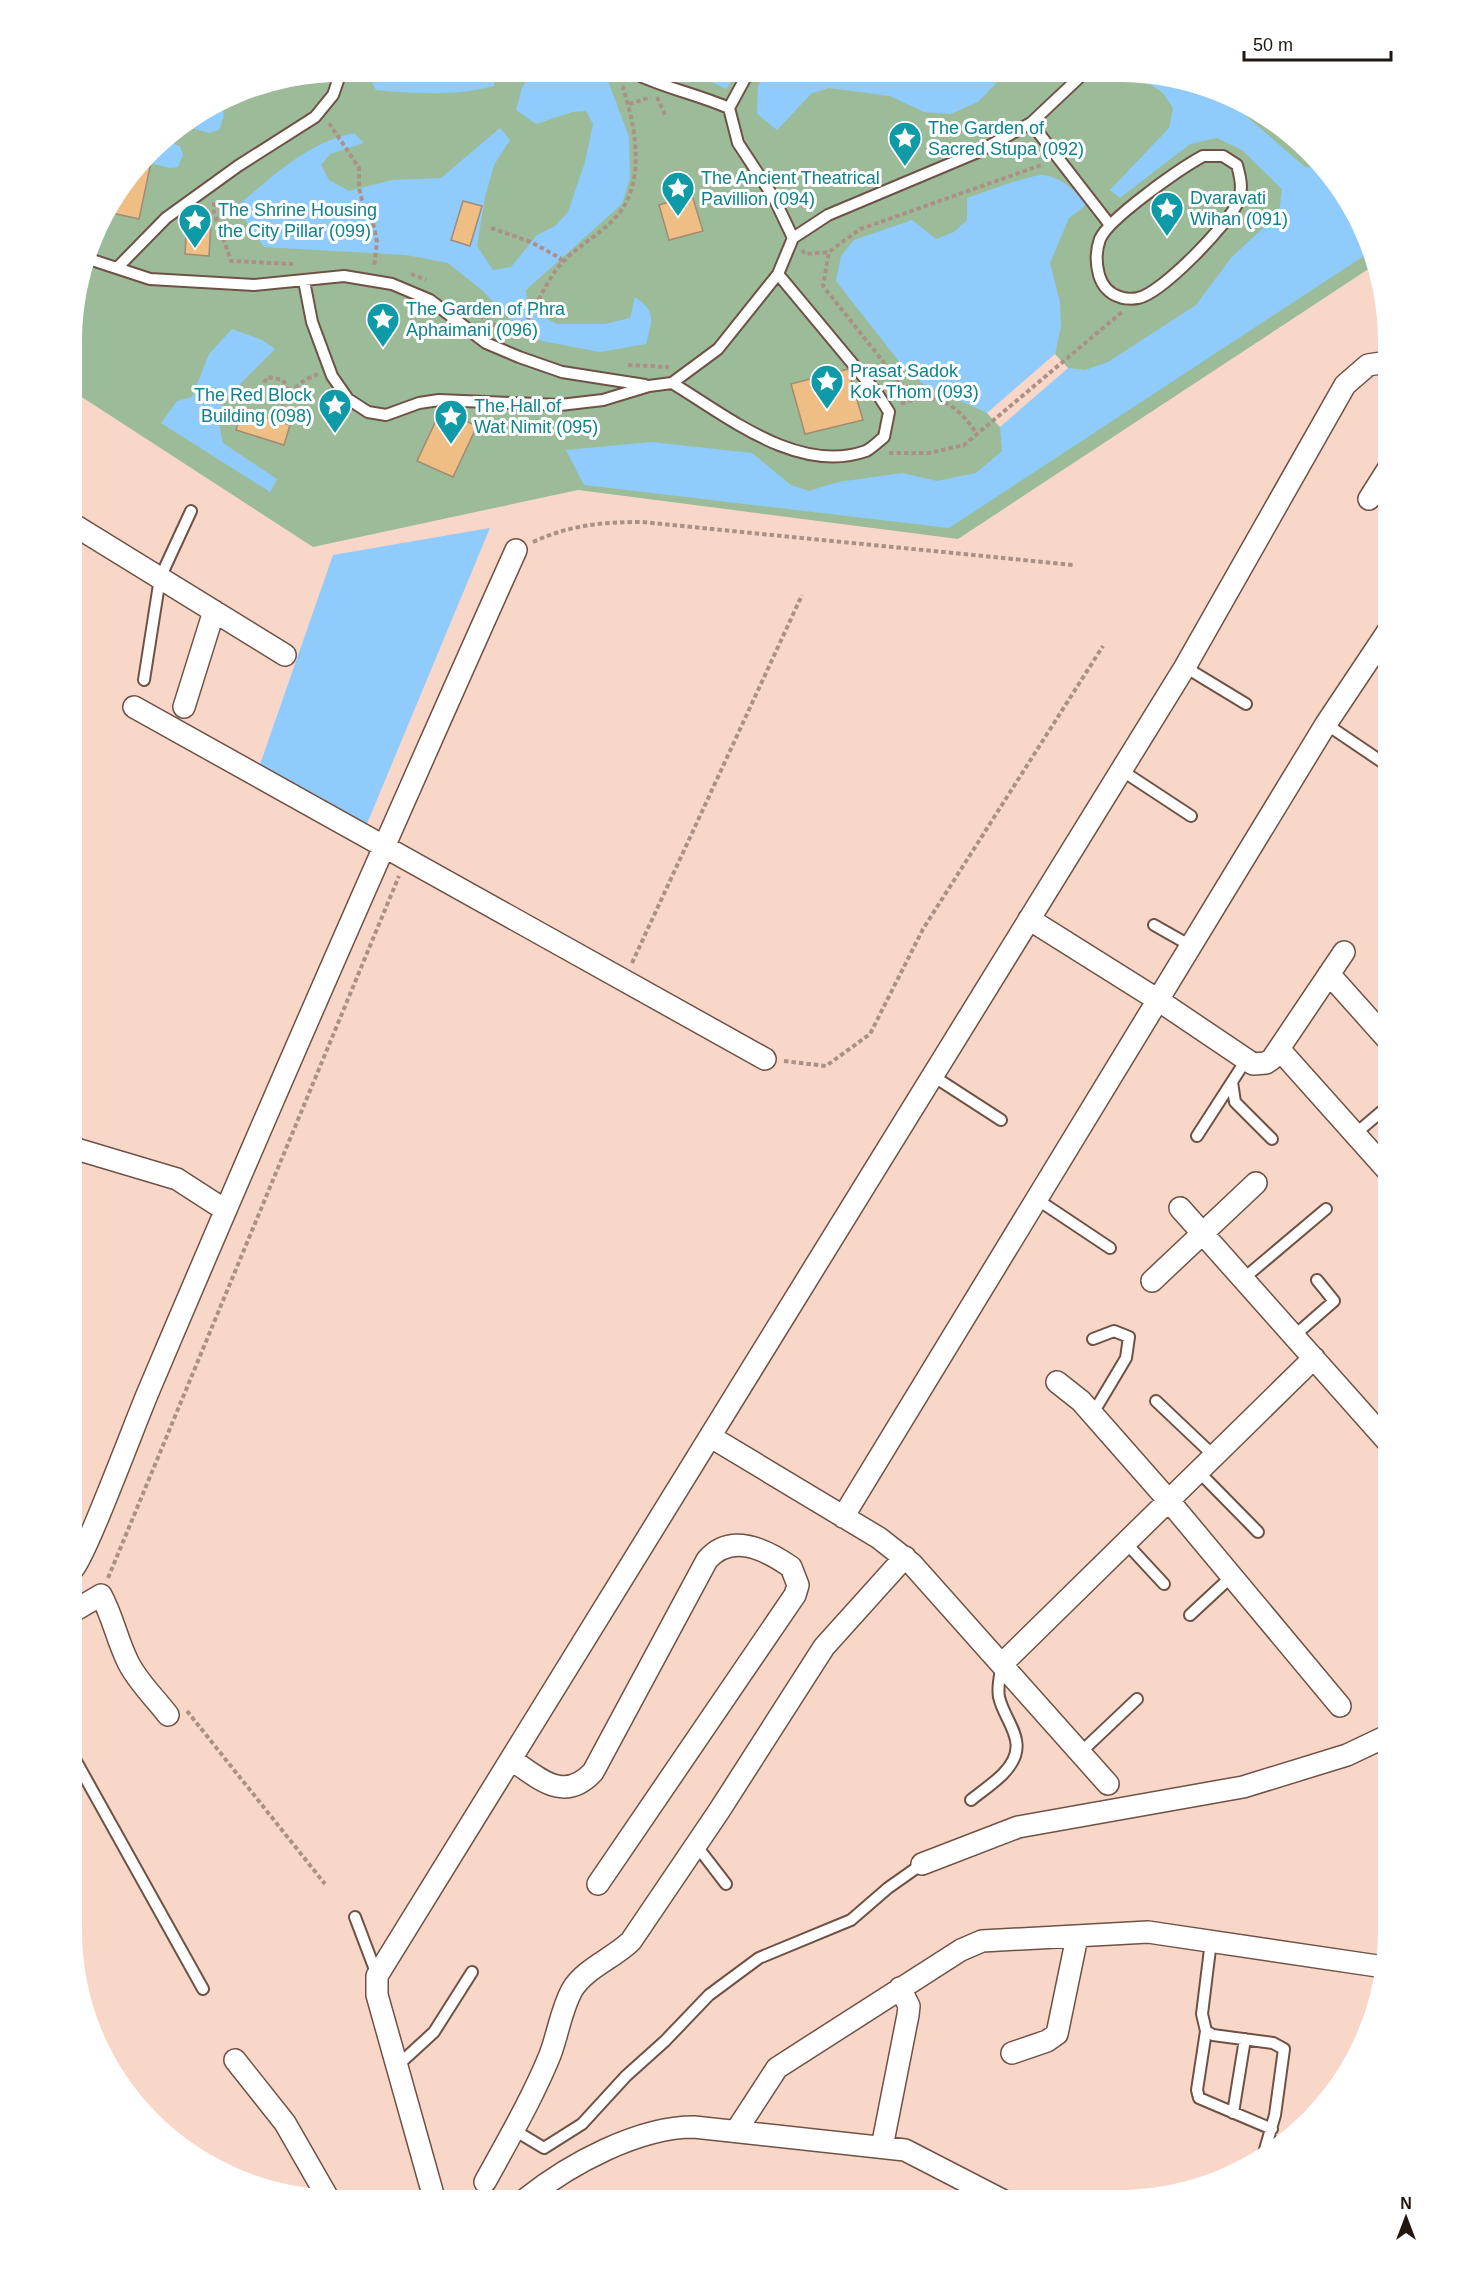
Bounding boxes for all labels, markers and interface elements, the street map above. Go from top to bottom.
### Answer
scale bar [1244,24,1391,62]
text: 50 m [1253,35,1293,55]
place label: The Garden of Sacred Stupa (092) [928,118,1084,159]
place icon: The Garden of Sacred Stupa (092) [887,120,923,167]
place label: The Ancient Theatrical Pavillion (094) [701,168,880,209]
place icon: The Ancient Theatrical Pavillion (094) [660,170,696,217]
place label: Dvaravati Wihan (091) [1190,188,1288,229]
place icon: Dvaravati Wihan (091) [1149,190,1185,237]
place label: The Shrine Housing the City Pillar (099) [218,200,377,241]
place icon: The Shrine Housing the City Pillar (099) [177,202,213,249]
place label: The Garden of Phra Aphaimani (096) [406,299,566,340]
place icon: The Garden of Phra Aphaimani (096) [365,301,401,348]
place label: Prasat Sadok Kok Thom (093) [850,361,979,402]
place icon: Prasat Sadok Kok Thom (093) [809,363,845,410]
place label: The Red Block Building (098) [194,385,313,426]
place icon: The Red Block Building (098) [317,387,353,434]
place label: The Hall of Wat Nimit (095) [474,396,598,437]
place icon: The Hall of Wat Nimit (095) [433,398,469,445]
north arrow [1376,2188,1436,2248]
text: N [1400,2195,1412,2212]

